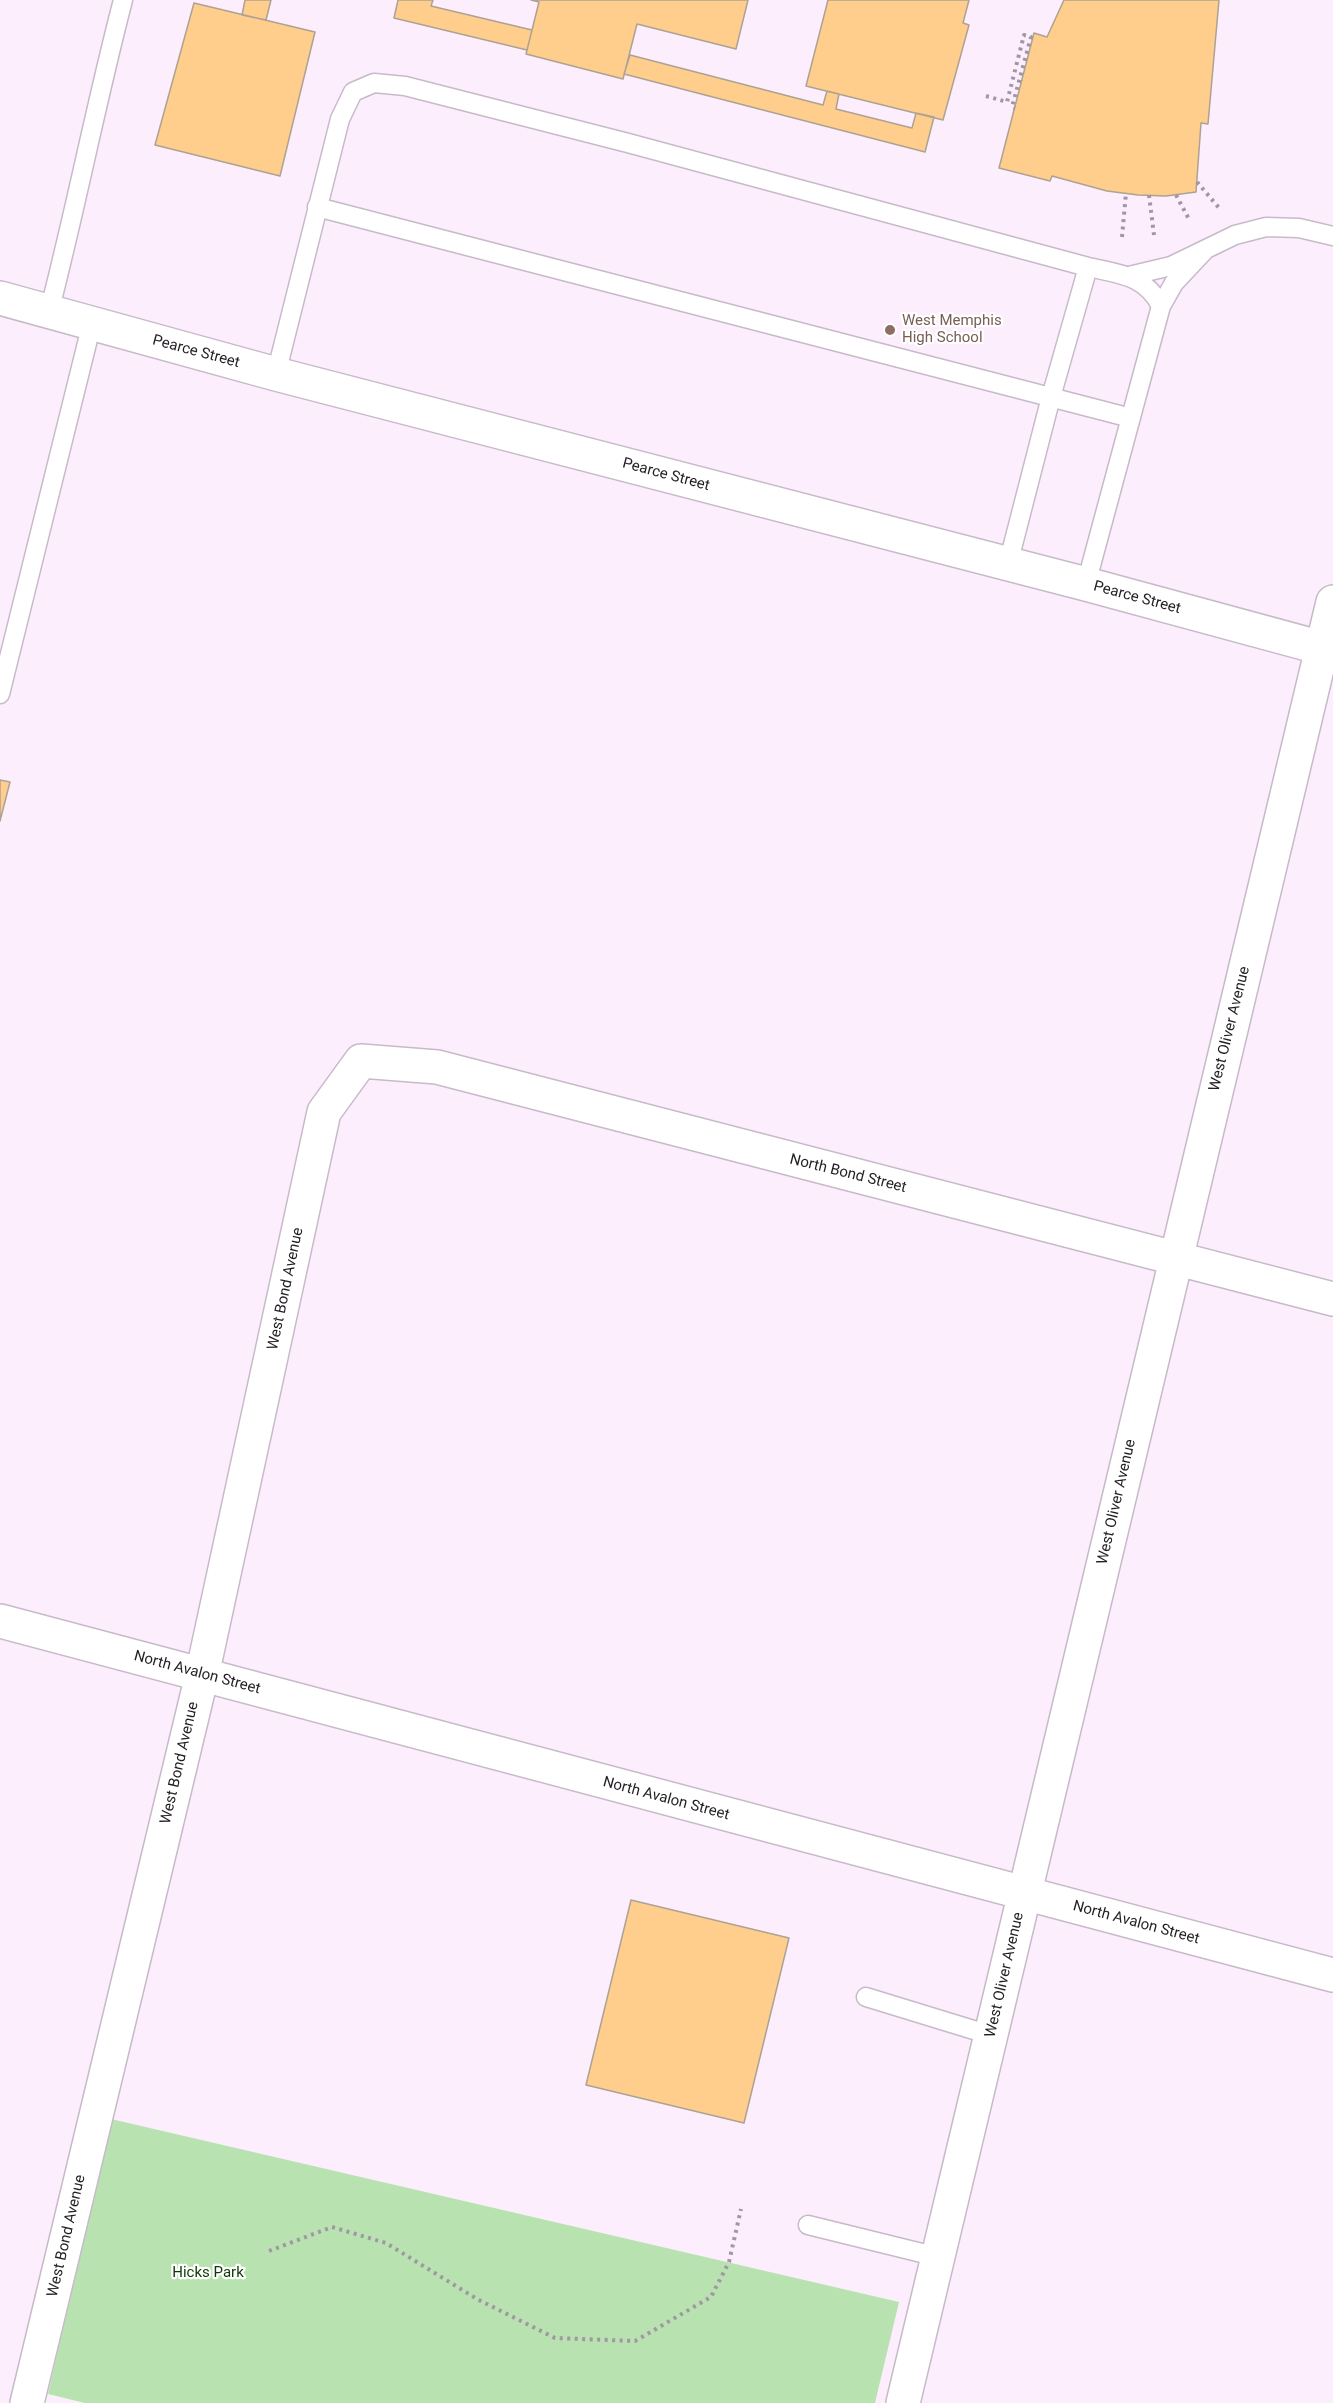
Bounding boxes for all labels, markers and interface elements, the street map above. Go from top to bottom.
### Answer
place label: West Memphis High School [902,312,1002,347]
marker: West Memphis High School [883,323,897,337]
street label: Pearce Street [150,332,242,372]
street label: Pearce Street [620,455,712,495]
street label: Pearce Street [1091,578,1183,618]
street label: West Oliver Avenue [1206,965,1254,1093]
street label: North Bond Street [788,1151,908,1197]
street label: West Bond Avenue [264,1226,308,1352]
street label: West Oliver Avenue [1094,1438,1140,1566]
street label: North Avalon Street [132,1647,262,1699]
street label: West Bond Avenue [157,1700,203,1826]
street label: North Avalon Street [601,1773,731,1825]
street label: North Avalon Street [1071,1897,1201,1949]
street label: West Oliver Avenue [982,1911,1028,2039]
street label: West Bond Avenue [44,2173,90,2299]
park label: Hicks Park [172,2264,244,2282]

